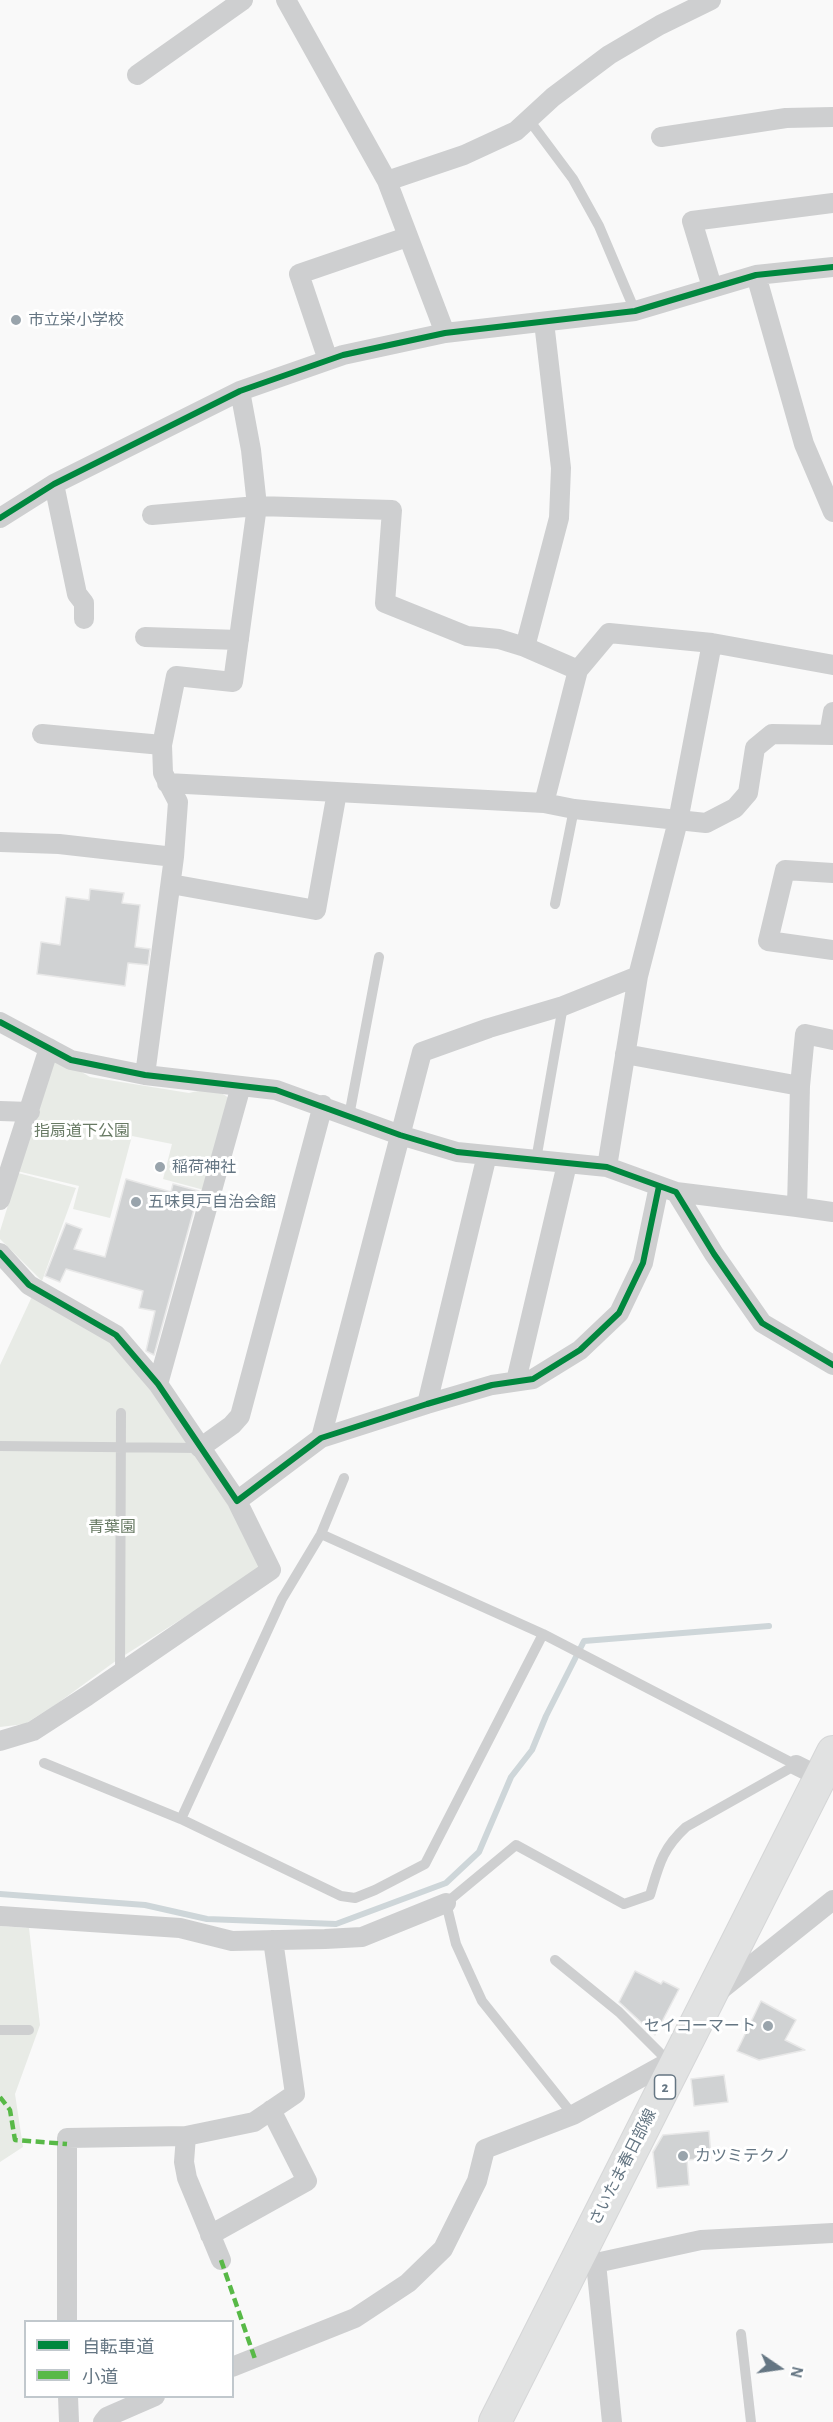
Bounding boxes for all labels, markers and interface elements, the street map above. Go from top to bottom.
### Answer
place label: 市立栄小学校 [28,310,124,330]
marker: 市立栄小学校 [9,313,23,327]
park label: 指扇道下公園 [34,1121,130,1141]
place label: 稲荷神社 [172,1157,236,1177]
marker: 稲荷神社 [153,1160,167,1174]
place label: 五味貝戸自治会館 [148,1192,276,1212]
marker: 五味貝戸自治会館 [129,1195,143,1209]
park label: 青葉園 [88,1517,136,1537]
place label: セイコーマート [644,2016,756,2036]
marker: セイコーマート [761,2019,775,2033]
road number: 2 [654,2075,676,2099]
street label: さいたま春日部線 [585,2106,661,2228]
place label: カツミテクノ [695,2146,791,2166]
marker: カツミテクノ [676,2149,690,2163]
legend [24,2320,234,2398]
north arrow [749,2338,809,2398]
text: 自転車道 [82,2339,154,2357]
text: N [787,2365,806,2379]
text: 小道 [82,2369,118,2387]

